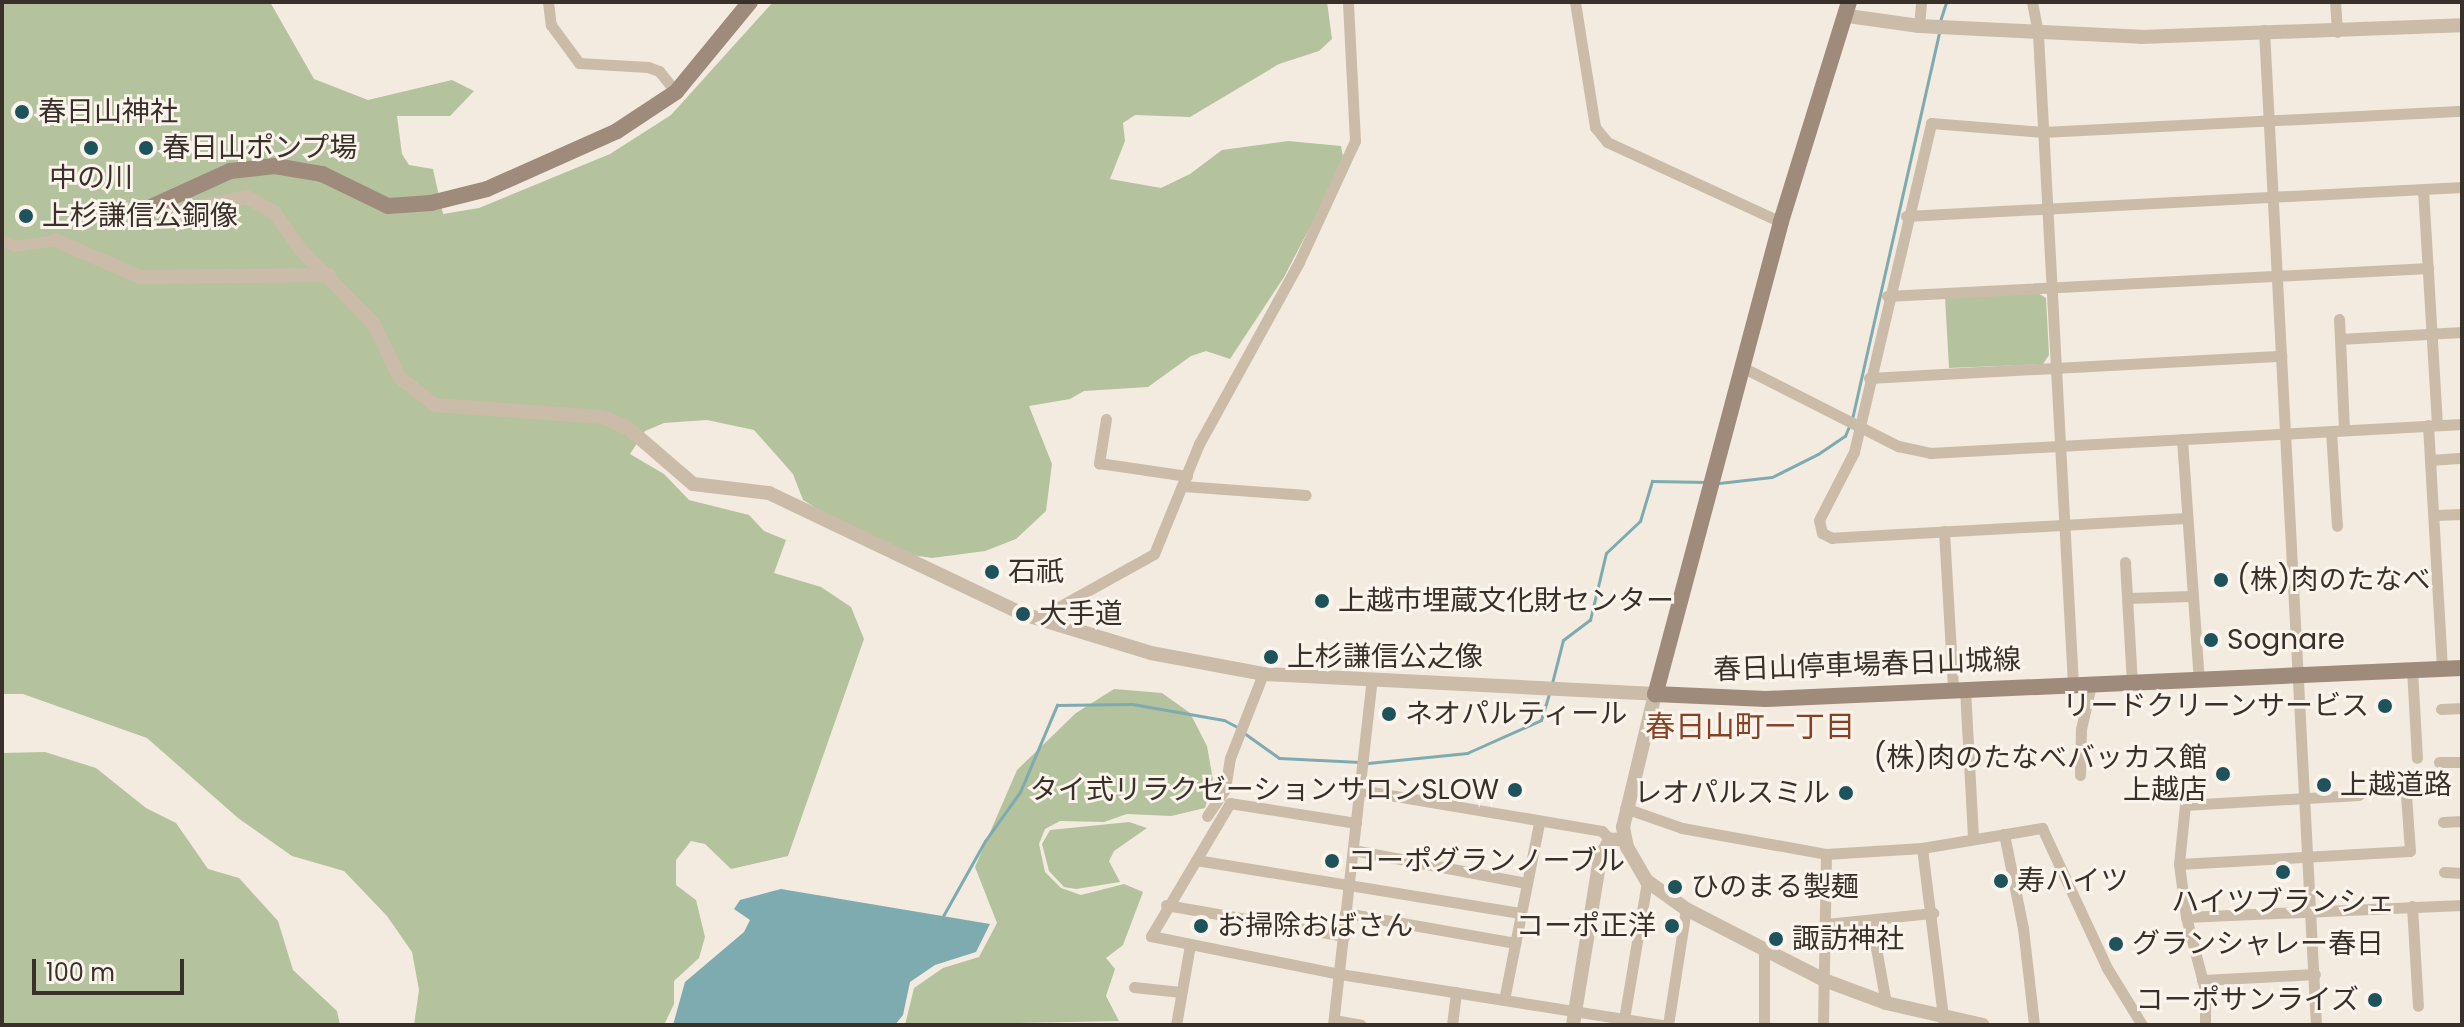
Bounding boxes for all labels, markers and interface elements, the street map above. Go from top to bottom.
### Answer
place label: 春日山神社 [38,95,178,129]
marker: 春日山神社 [13,103,31,121]
place label: 春日山ポンプ場 [162,131,358,165]
marker: 中の川 [82,139,100,157]
marker: 春日山ポンプ場 [137,139,155,157]
place label: 中の川 [49,161,133,195]
place label: 上杉謙信公銅像 [42,199,238,233]
marker: 上杉謙信公銅像 [17,207,35,225]
place label: 石祇 [1008,555,1064,589]
marker: 石祇 [983,563,1001,581]
place label: (株)肉のたなべ [2237,563,2430,597]
marker: (株)肉のたなべ [2212,571,2230,589]
place label: 上越市埋蔵文化財センター [1338,584,1674,618]
marker: 上越市埋蔵文化財センター [1313,592,1331,610]
place label: 大手道 [1039,597,1123,631]
marker: 大手道 [1014,605,1032,623]
place label: Sognare [2227,623,2345,657]
marker: Sognare [2202,631,2220,649]
place label: 上杉謙信公之像 [1287,640,1483,674]
street label: 春日山停車場春日山城線 [1713,643,2021,687]
marker: 上杉謙信公之像 [1262,648,1280,666]
place label: リードクリーンサービス [2061,689,2369,723]
place label: ネオパルティール [1405,697,1629,731]
marker: リードクリーンサービス [2376,697,2394,715]
marker: ネオパルティール [1380,705,1398,723]
district label: 春日山町一丁目 [1645,709,1855,745]
place label: (株)肉のたなべバッカス館 上越店 [1874,741,2207,807]
marker: (株)肉のたなべバッカス館 上越店 [2214,765,2232,783]
place label: 上越道路 [2340,768,2452,802]
place label: タイ式リラクゼーションサロンSLOW [1029,773,1499,807]
place label: レオパルスミル [1634,776,1830,810]
marker: 上越道路 [2315,776,2333,794]
marker: タイ式リラクゼーションサロンSLOW [1506,781,1524,799]
marker: レオパルスミル [1837,784,1855,802]
place label: コーポグランノーブル [1348,844,1628,878]
marker: コーポグランノーブル [1323,852,1341,870]
marker: ハイツブランシェ [2274,863,2292,881]
place label: 寿ハイツ [2017,864,2129,898]
place label: ひのまる製麺 [1691,870,1859,904]
marker: 寿ハイツ [1992,872,2010,890]
marker: ひのまる製麺 [1666,878,1684,896]
place label: ハイツブランシェ [2171,885,2395,919]
place label: お掃除おばさん [1217,909,1413,943]
place label: コーポ正洋 [1516,909,1656,943]
marker: お掃除おばさん [1192,917,1210,935]
marker: コーポ正洋 [1663,917,1681,935]
place label: 諏訪神社 [1792,922,1904,956]
place label: グランシャレー春日 [2132,927,2384,961]
marker: 諏訪神社 [1767,930,1785,948]
marker: グランシャレー春日 [2107,935,2125,953]
scale bar [36,943,188,993]
text: 100 m [46,956,115,989]
place label: コーポサンライズ [2135,983,2359,1017]
marker: コーポサンライズ [2366,991,2384,1009]

